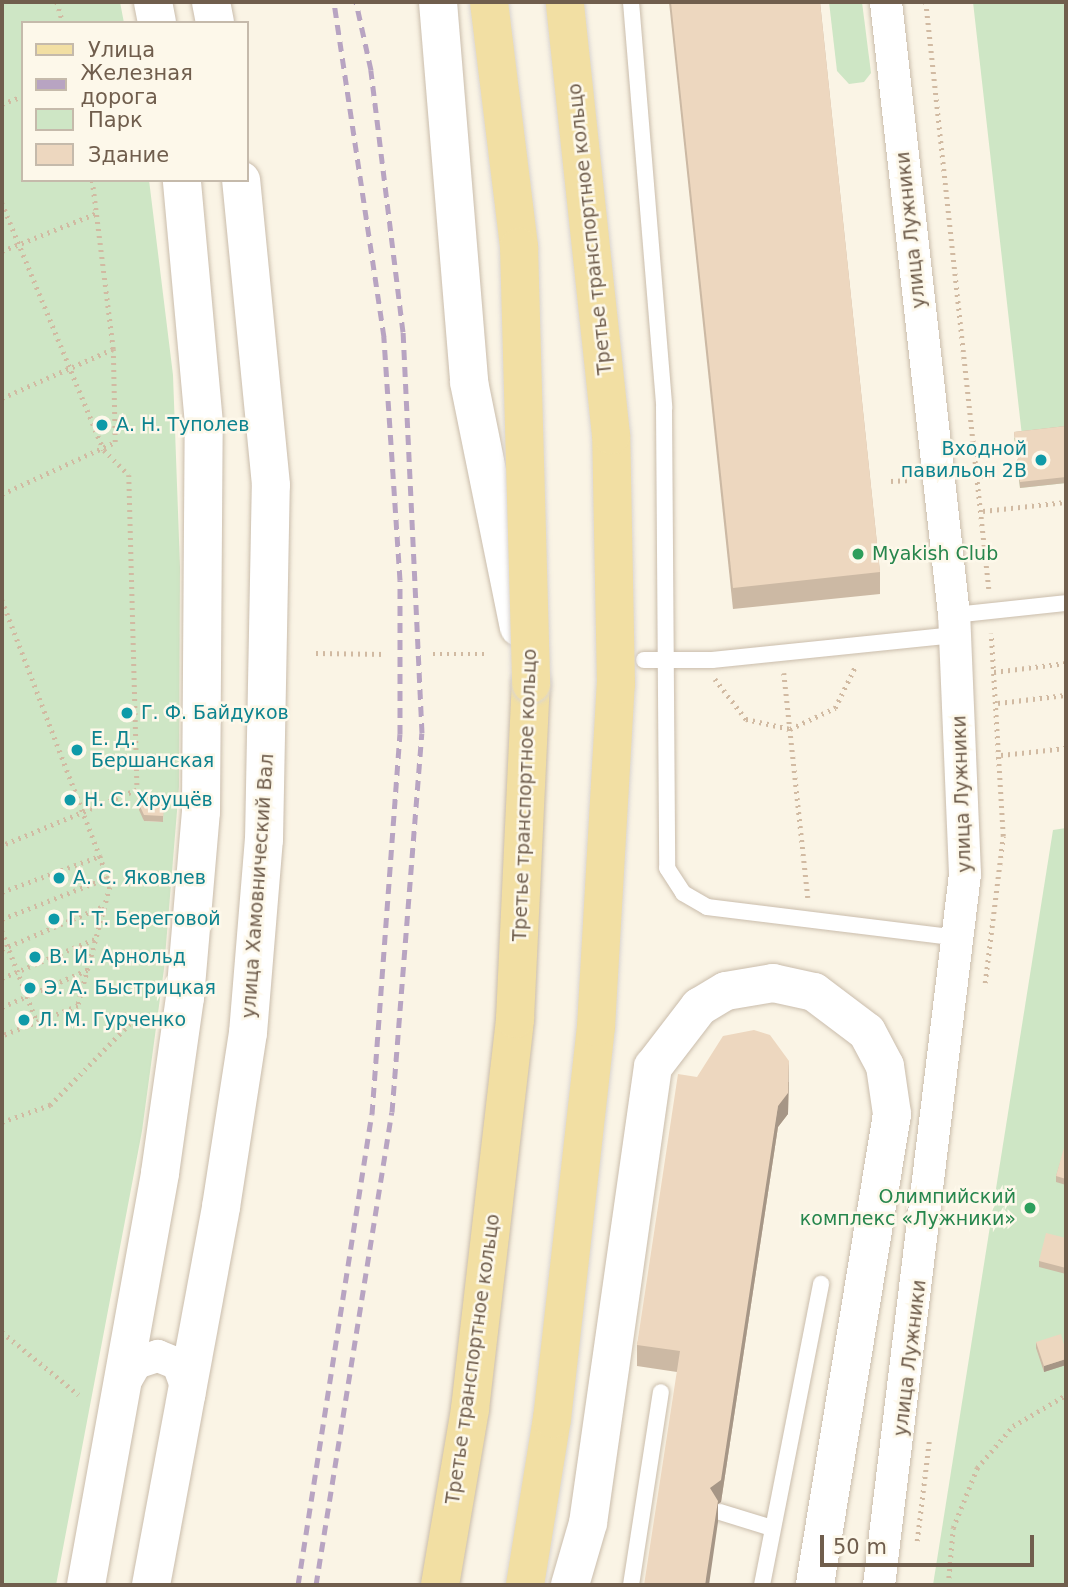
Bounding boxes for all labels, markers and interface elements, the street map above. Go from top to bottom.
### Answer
legend [21,21,248,182]
text: Улица [88,38,155,62]
text: Железная дорога [81,61,193,109]
street label: Третье транспортное кольцо [563,82,617,376]
text: Парк [88,108,143,132]
text: Здание [88,143,169,167]
street label: улица Лужники [891,150,931,310]
place label: А. Н. Туполев [116,414,249,436]
marker: А. Н. Туполев [94,417,110,433]
place label: Входной павильон 2B [901,438,1027,482]
marker: Входной павильон 2B [1033,452,1049,468]
place label: Myakish Club [872,543,998,565]
marker: Myakish Club [850,546,866,562]
street label: Третье транспортное кольцо [508,648,542,942]
place label: Г. Ф. Байдуков [141,702,289,724]
marker: Г. Ф. Байдуков [119,705,135,721]
street label: улица Лужники [948,715,976,873]
place label: Е. Д. Бершанская [91,728,214,772]
marker: Е. Д. Бершанская [69,742,85,758]
street label: улица Хамовнический Вал [237,753,279,1019]
place label: Н. С. Хрущёв [84,789,213,811]
marker: Н. С. Хрущёв [62,792,78,808]
place label: А. С. Яковлев [73,867,206,889]
marker: А. С. Яковлев [51,870,67,886]
place label: Г. Т. Береговой [68,908,221,930]
marker: Г. Т. Береговой [46,911,62,927]
place label: В. И. Арнольд [49,946,186,968]
marker: В. И. Арнольд [27,949,43,965]
place label: Э. А. Быстрицкая [44,977,216,999]
marker: Э. А. Быстрицкая [22,980,38,996]
place label: Л. М. Гурченко [38,1009,186,1031]
marker: Л. М. Гурченко [16,1012,32,1028]
place label: Олимпийский комплекс «Лужники» [800,1186,1016,1230]
marker: Олимпийский комплекс «Лужники» [1022,1200,1038,1216]
street label: Третье транспортное кольцо [441,1212,505,1506]
street label: улица Лужники [889,1278,931,1438]
scale bar [823,1520,1036,1564]
text: 50 m [833,1535,887,1559]

